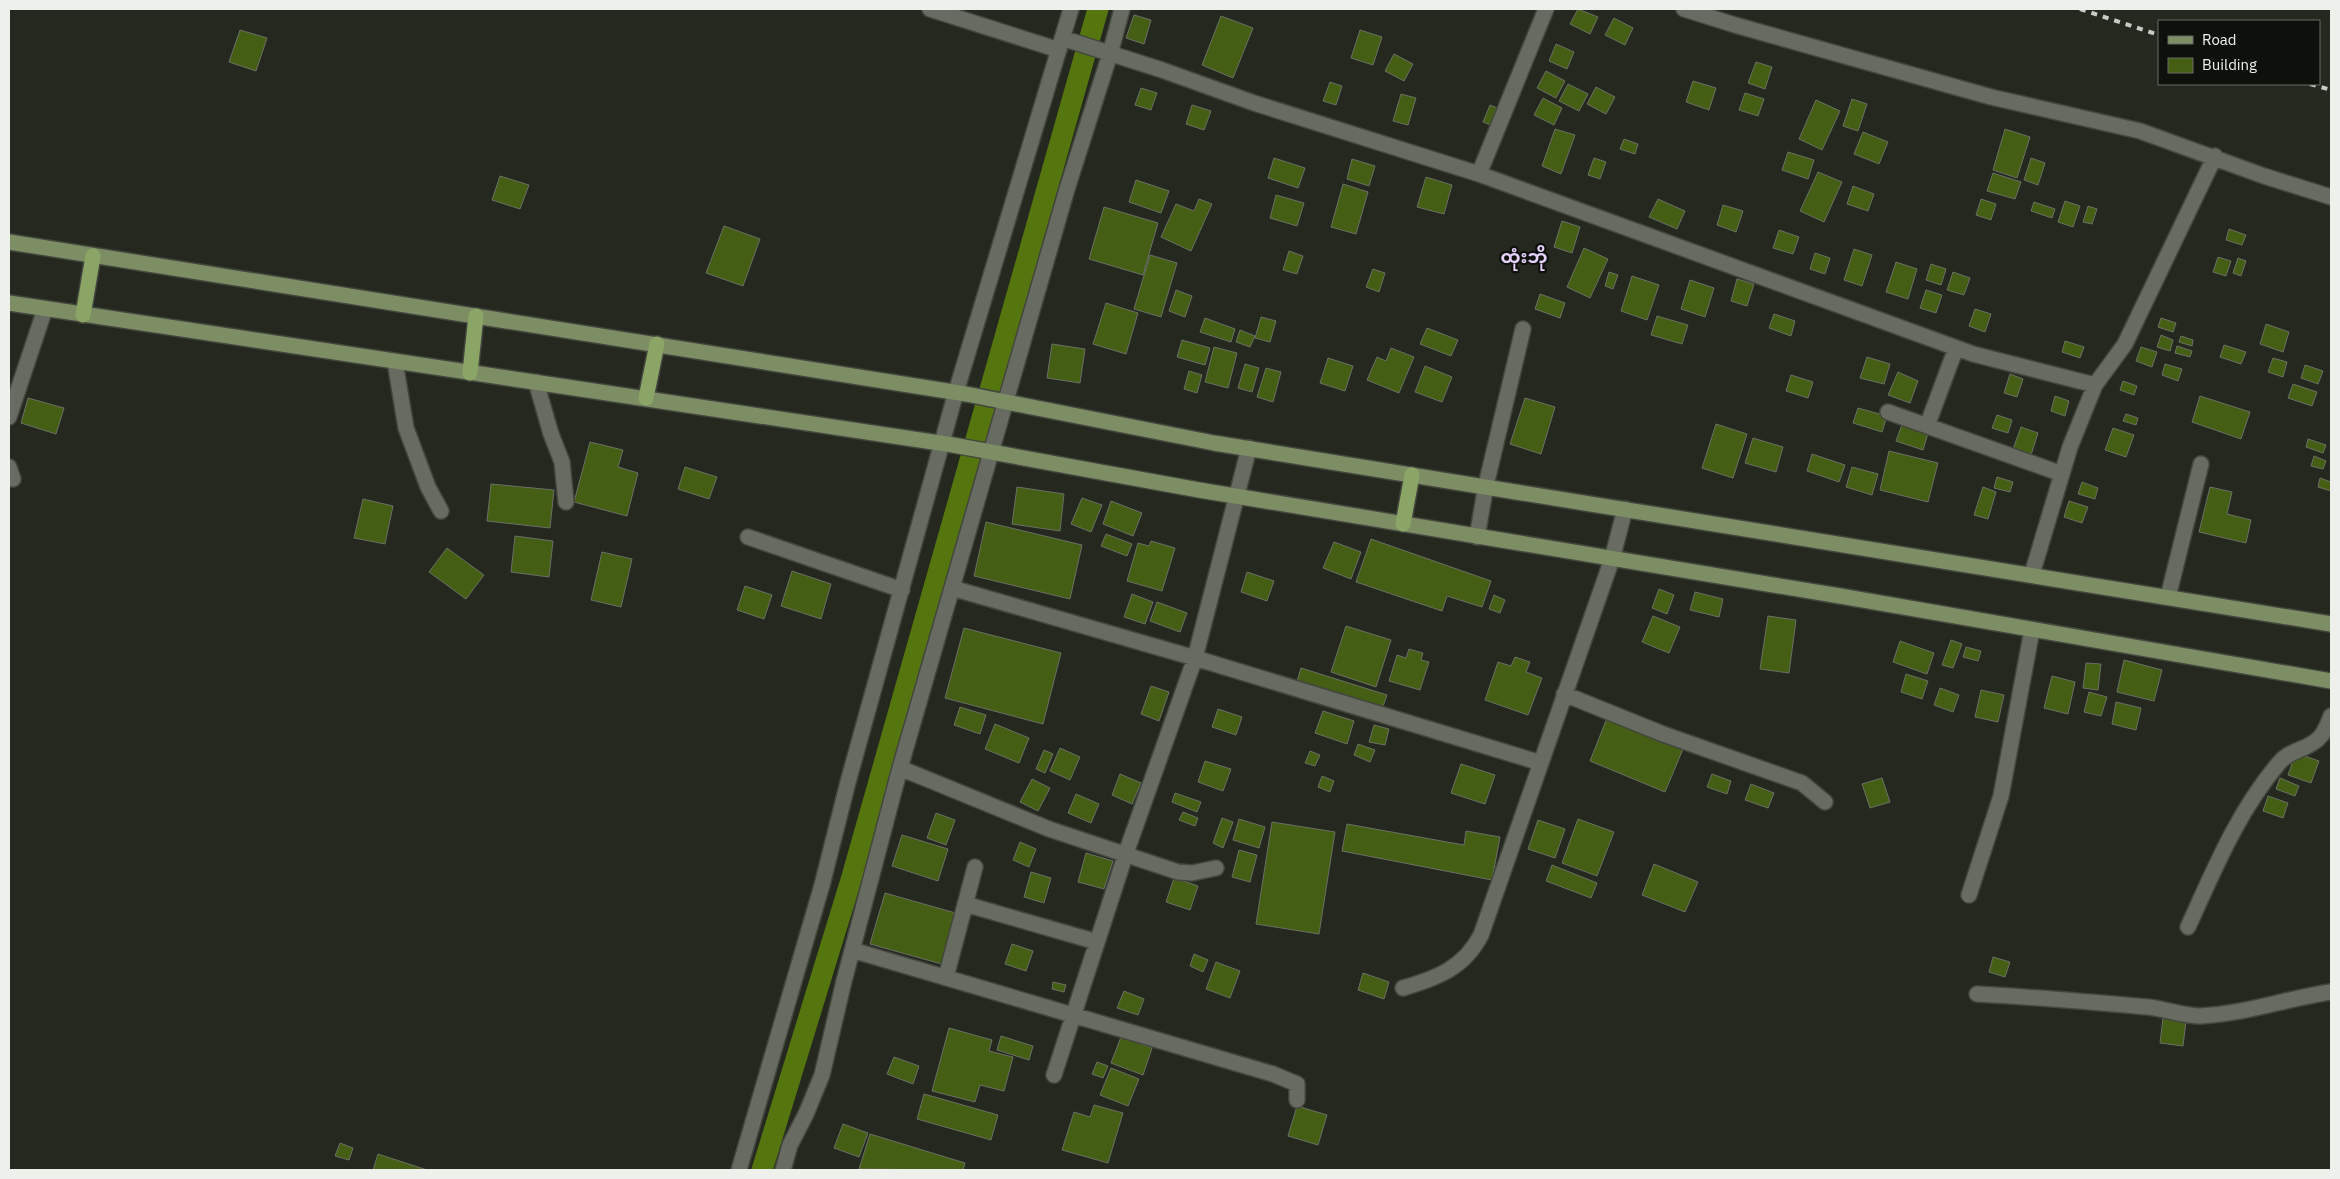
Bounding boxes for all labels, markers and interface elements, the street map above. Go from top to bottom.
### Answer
legend [2158,20,2320,85]
text: Road [2202,30,2237,49]
text: Building [2202,55,2257,74]
district label: ထုံးဘို [1501,245,1547,271]

